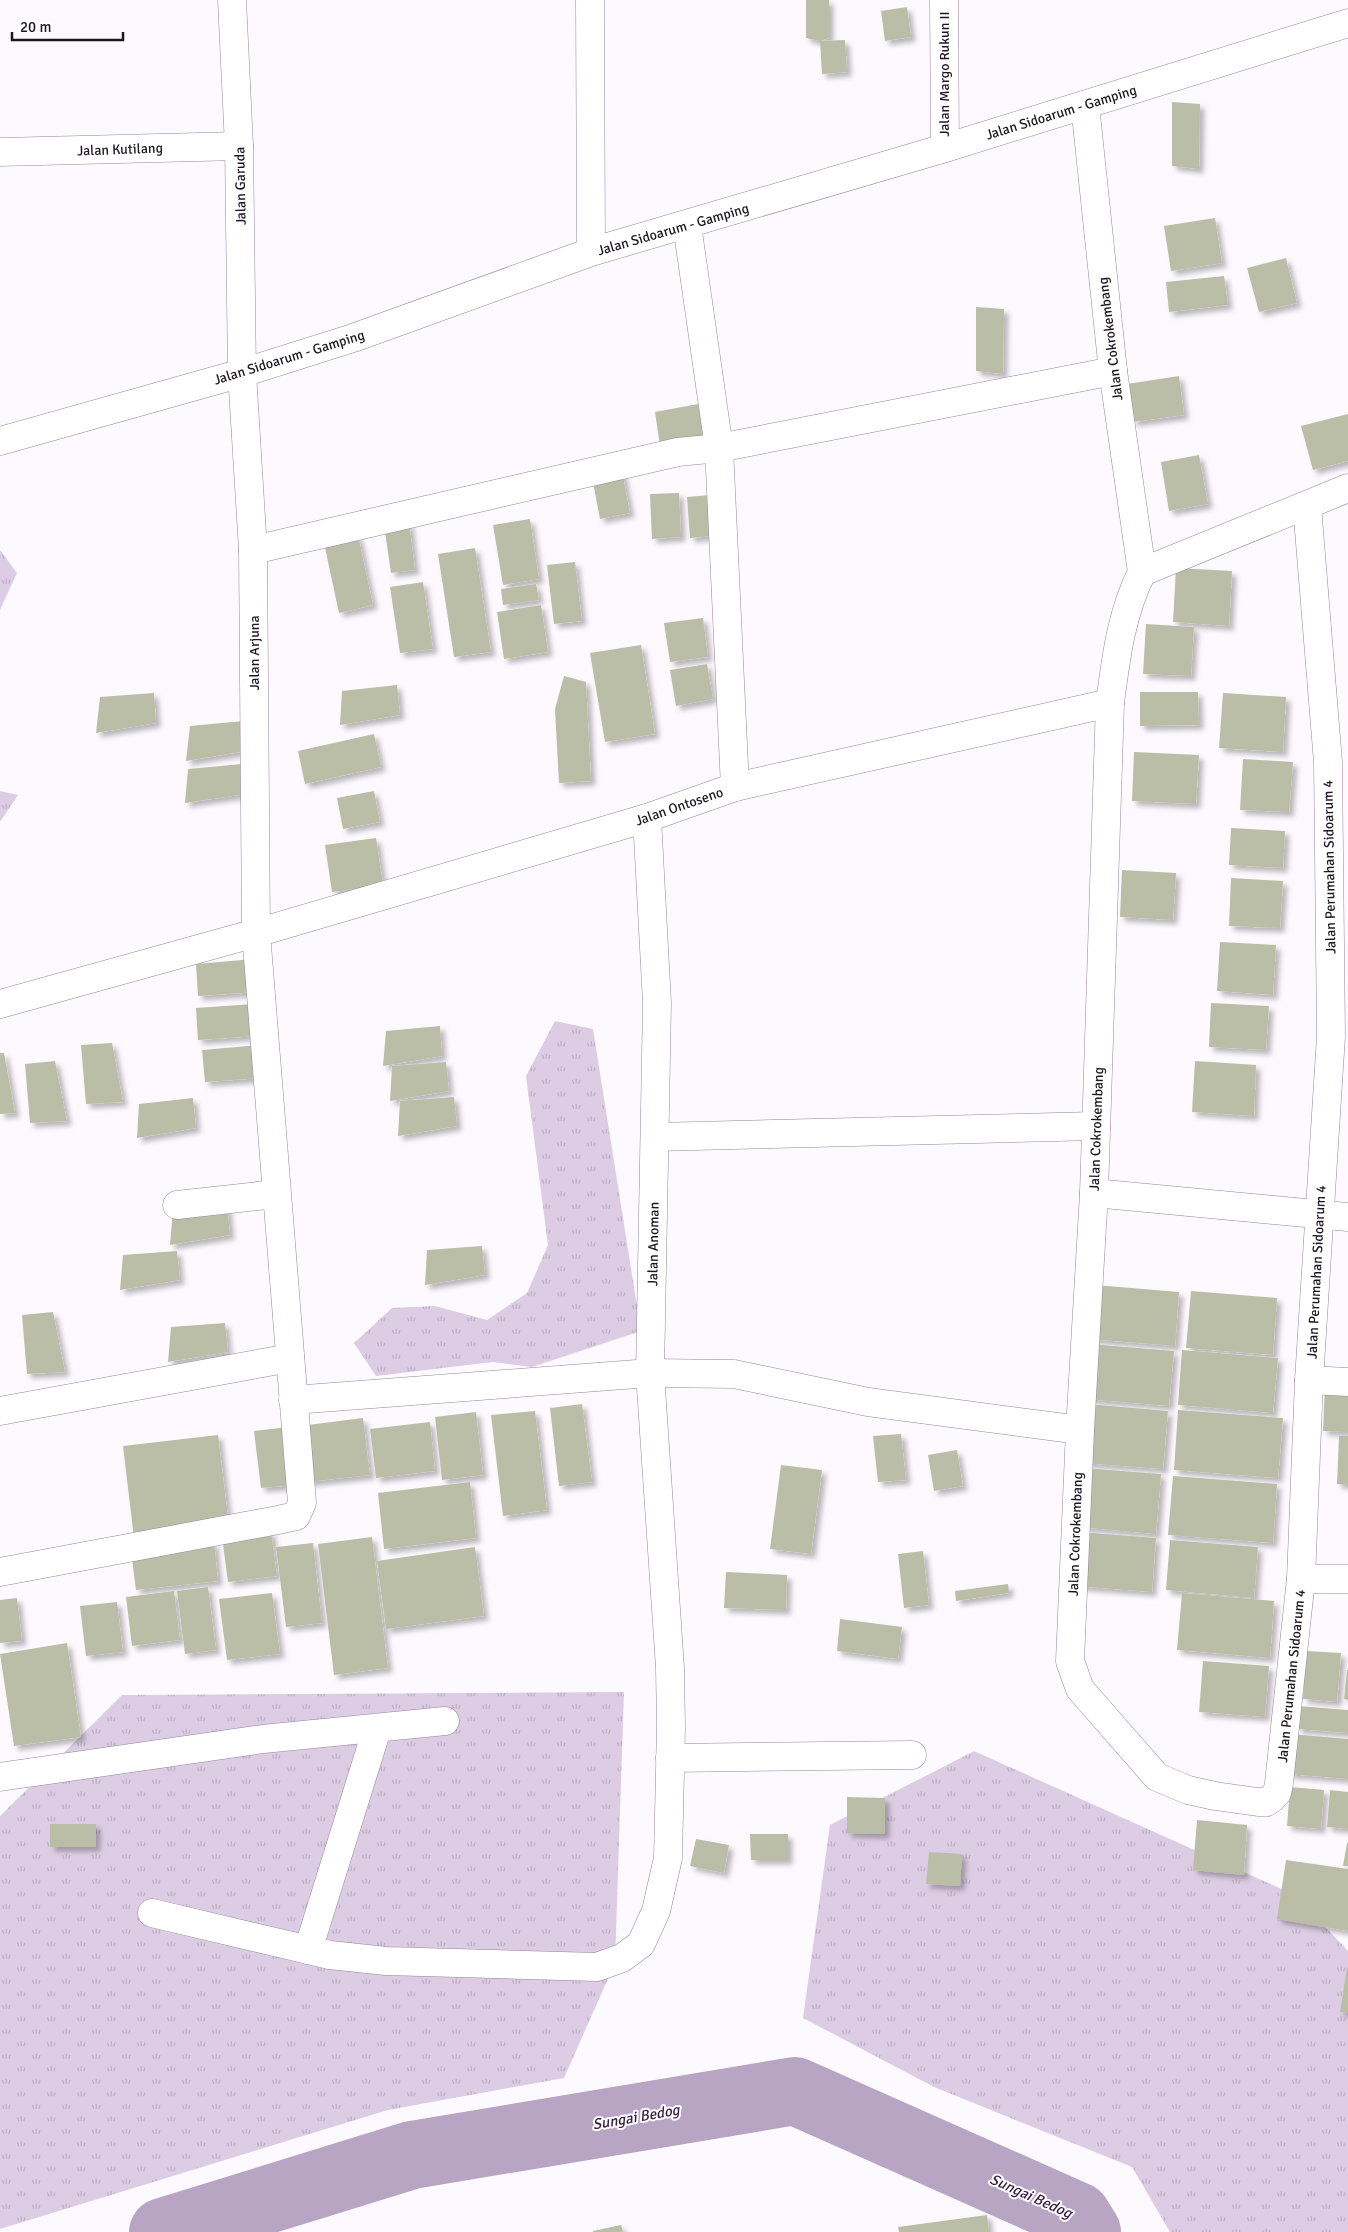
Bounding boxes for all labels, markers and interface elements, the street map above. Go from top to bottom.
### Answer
scale bar [12,10,124,42]
street label: Jalan Margo Rukun II [936,11,953,137]
text: 20 m [20,18,51,36]
street label: Jalan Sidoarum - Gamping [984,81,1139,144]
street label: Jalan Kutilang [77,140,163,159]
street label: Jalan Garuda [231,147,250,225]
street label: Jalan Sidoarum - Gamping [595,200,751,259]
street label: Jalan Cokrokembang [1094,276,1127,402]
street label: Jalan Sidoarum - Gamping [212,326,367,389]
street label: Jalan Arjuna [246,615,263,691]
street label: Jalan Perumahan Sidoarum 4 [1319,779,1340,954]
street label: Jalan Ontoseno [633,783,725,829]
street label: Jalan Cokrokembang [1086,1067,1107,1191]
street label: Jalan Perumahan Sidoarum 4 [1303,1184,1330,1359]
street label: Jalan Anoman [644,1202,663,1286]
street label: Jalan Cokrokembang [1065,1472,1086,1596]
street label: Jalan Perumahan Sidoarum 4 [1274,1588,1309,1763]
water label: Sungai Bedog [591,2100,682,2133]
water label: Sungai Bedog [987,2170,1076,2223]

